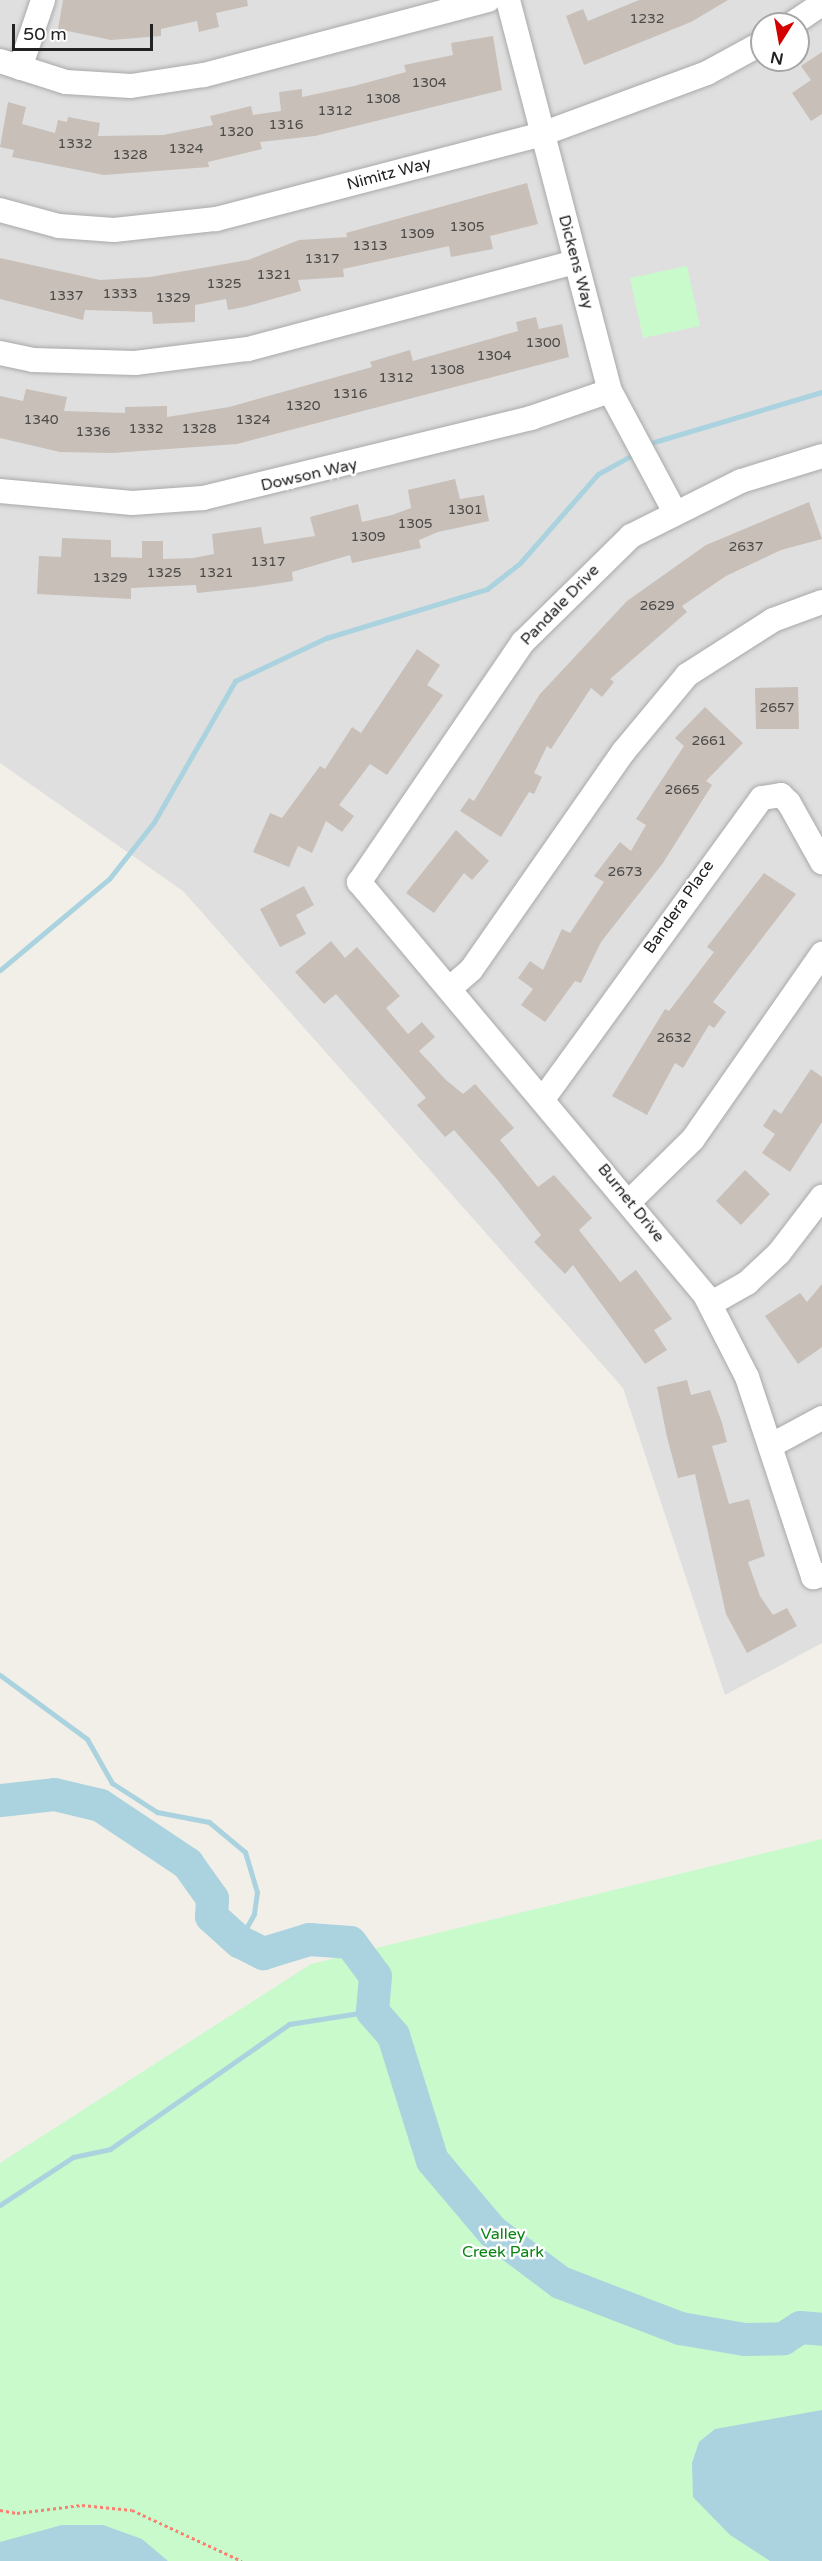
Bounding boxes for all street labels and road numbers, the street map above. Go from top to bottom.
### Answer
street label: Nimitz Way [345,154,433,194]
street label: Dickens Way [554,213,598,311]
street label: Dowson Way [259,455,359,495]
street label: Pandale Drive [517,561,603,649]
street label: Bandera Place [640,857,718,957]
street label: Burnet Drive [594,1160,668,1246]

